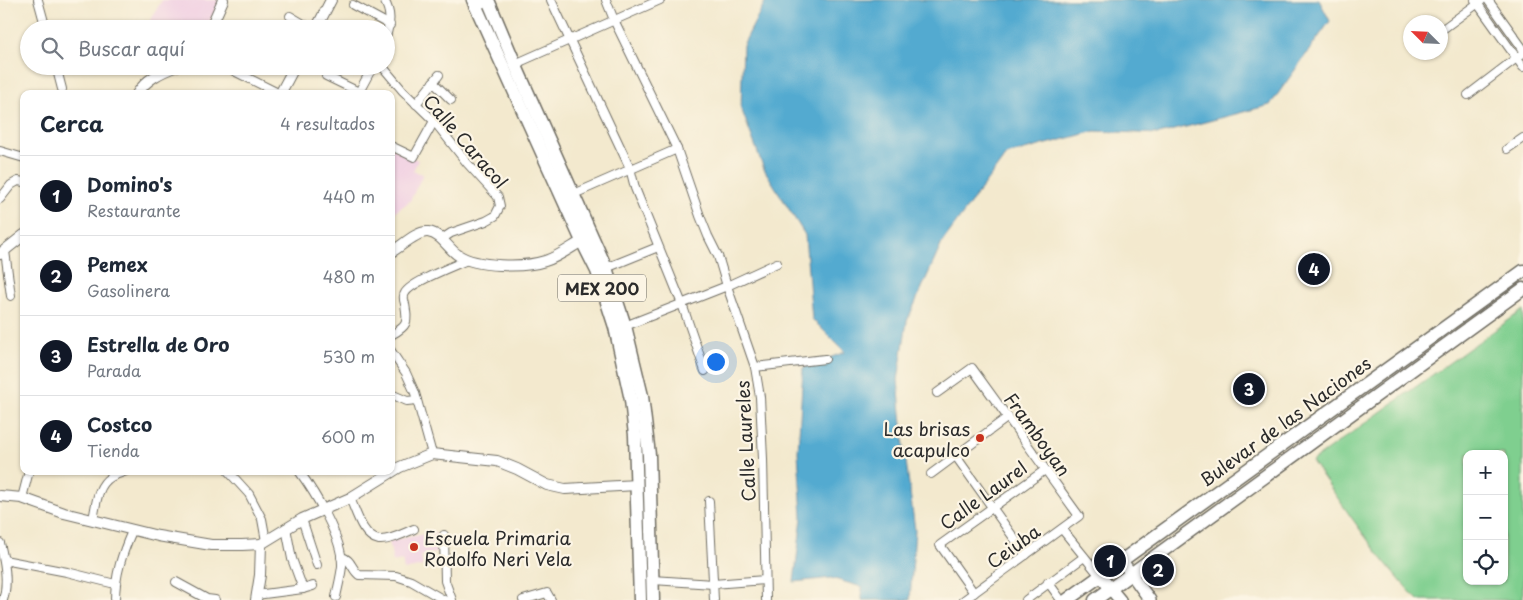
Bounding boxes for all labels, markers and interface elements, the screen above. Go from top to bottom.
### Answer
north arrow [1403,15,1448,60]
search box [20,20,395,75]
icon: search [38,34,66,62]
text: Buscar aquí [78,34,185,62]
street label: Calle Caracol [417,88,515,194]
text: Cerca [40,107,104,139]
text: 4 resultados [280,111,375,135]
text: Domino's [87,170,172,198]
text: 1 [52,184,60,208]
text: 440 m [323,184,375,208]
text: Restaurante [87,198,181,222]
text: Pemex [87,250,148,278]
pin: 4 [1298,250,1330,288]
text: 2 [50,264,62,288]
text: 480 m [323,264,375,288]
road number: MEX 200 [558,274,646,302]
text: Gasolinera [87,278,170,302]
text: Estrella de Oro [87,330,229,358]
text: 3 [51,344,61,368]
text: 530 m [322,344,375,368]
your location [703,349,729,375]
street label: Bulevar de las Naciones [1194,350,1376,492]
text: Parada [87,358,141,382]
pin: 3 [1233,370,1265,408]
street label: Calle Laureles [728,380,762,502]
street label: Framboyan [998,387,1078,481]
text: Costco [87,410,152,438]
place label: Las brisas acapulco [883,415,970,463]
text: 4 [51,424,61,448]
text: 600 m [321,424,375,448]
marker: Las brisas acapulco [974,432,986,444]
text: Tienda [87,438,140,462]
map controls [1463,450,1508,585]
button: + [1463,450,1508,495]
street label: Calle Laurel [934,454,1032,536]
button: − [1463,495,1508,540]
street label: Ceiuba [981,517,1046,575]
place label: Escuela Primaria Rodolfo Neri Vela [424,524,572,572]
button: locate [1463,540,1508,585]
marker: Escuela Primaria Rodolfo Neri Vela [408,541,420,553]
pin: 1 [1094,542,1126,580]
pin: 2 [1142,551,1174,589]

